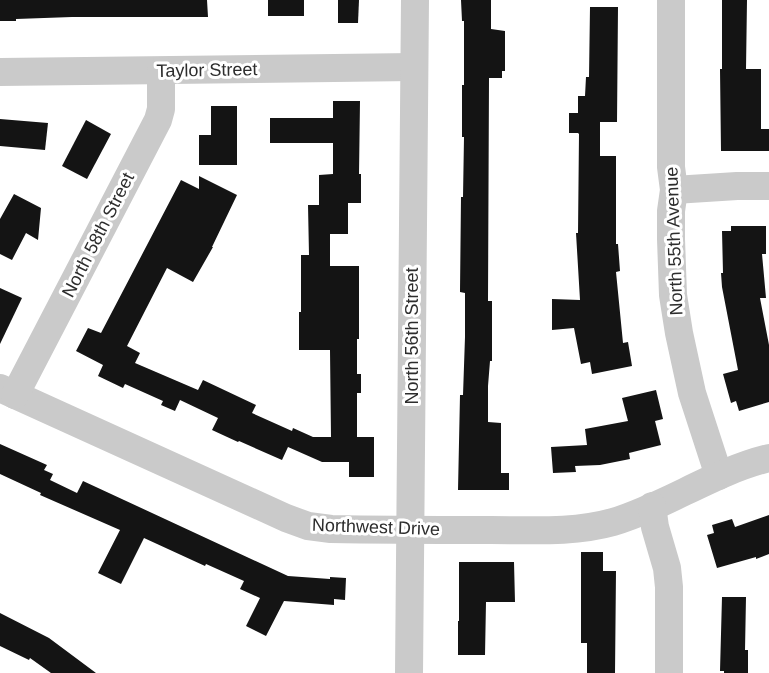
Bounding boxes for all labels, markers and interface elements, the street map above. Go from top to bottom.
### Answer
street label: Taylor Street [156,59,258,81]
street label: North 55th Avenue [661,166,687,316]
street label: North 58th Street [58,169,138,301]
street label: North 56th Street [402,267,422,405]
street label: Northwest Drive [312,515,440,539]

